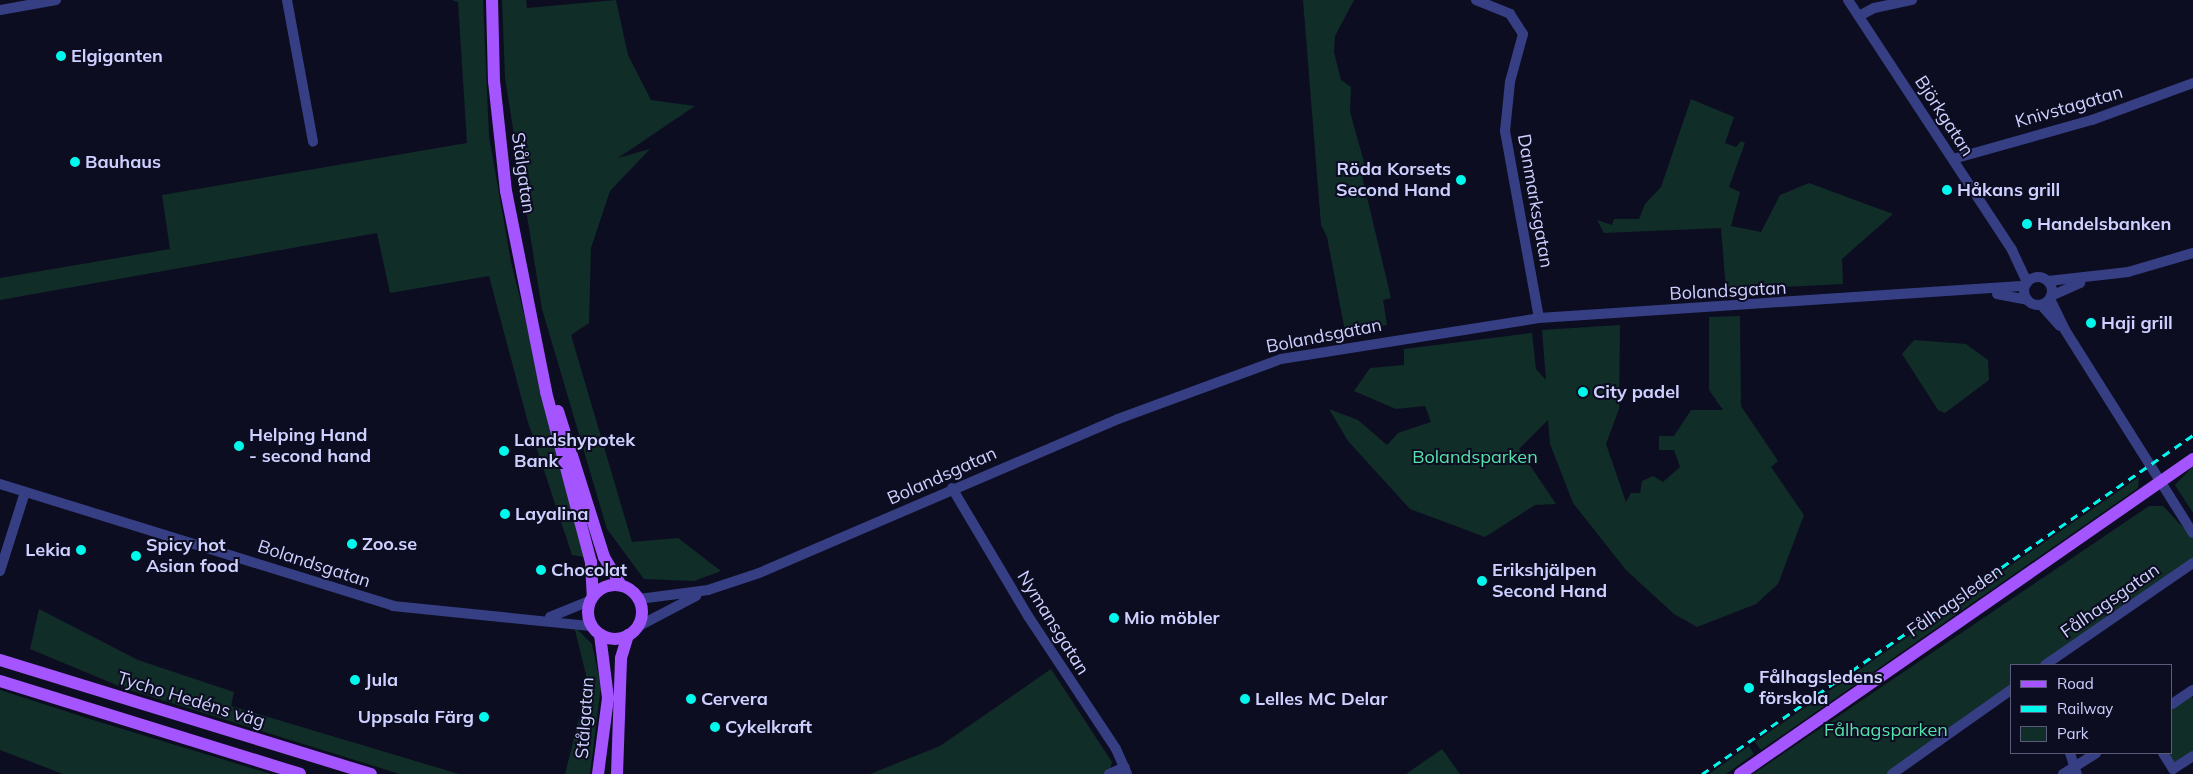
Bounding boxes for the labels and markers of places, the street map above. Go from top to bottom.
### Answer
place label: Elgiganten [71,45,163,67]
marker: Elgiganten [55,50,67,62]
place label: Bauhaus [85,151,161,173]
marker: Bauhaus [69,156,81,168]
place label: Röda Korsets Second Hand [1336,159,1451,202]
marker: Röda Korsets Second Hand [1455,174,1467,186]
place label: Håkans grill [1957,179,2060,201]
marker: Håkans grill [1941,184,1953,196]
place label: Handelsbanken [2037,213,2171,235]
marker: Handelsbanken [2021,218,2033,230]
place label: Haji grill [2101,312,2173,334]
marker: Haji grill [2085,317,2097,329]
place label: City padel [1593,381,1680,403]
marker: City padel [1577,386,1589,398]
place label: Helping Hand - second hand [249,425,371,468]
place label: Landshypotek Bank [514,430,635,472]
marker: Helping Hand - second hand [233,440,245,452]
marker: Landshypotek Bank [498,445,510,457]
place label: Layalina [515,503,588,525]
marker: Layalina [499,508,511,520]
place label: Zoo.se [362,533,417,555]
place label: Spicy hot Asian food [146,535,239,578]
marker: Zoo.se [346,538,358,550]
place label: Lekia [25,539,71,561]
marker: Lekia [75,544,87,556]
marker: Spicy hot Asian food [130,550,142,562]
place label: Chocolat [551,559,627,581]
place label: Erikshjälpen Second Hand [1492,560,1607,602]
marker: Chocolat [535,564,547,576]
marker: Erikshjälpen Second Hand [1476,575,1488,587]
place label: Mio möbler [1124,607,1220,629]
marker: Mio möbler [1108,612,1120,624]
place label: Fålhagsledens förskola [1759,667,1883,710]
place label: Jula [365,669,398,691]
marker: Jula [349,674,361,686]
marker: Fålhagsledens förskola [1743,682,1755,694]
place label: Cervera [701,688,768,710]
place label: Lelles MC Delar [1255,688,1387,710]
marker: Cervera [685,693,697,705]
marker: Lelles MC Delar [1239,693,1251,705]
place label: Uppsala Färg [358,706,474,728]
marker: Uppsala Färg [478,711,490,723]
place label: Cykelkraft [725,716,812,738]
marker: Cykelkraft [709,721,721,733]

